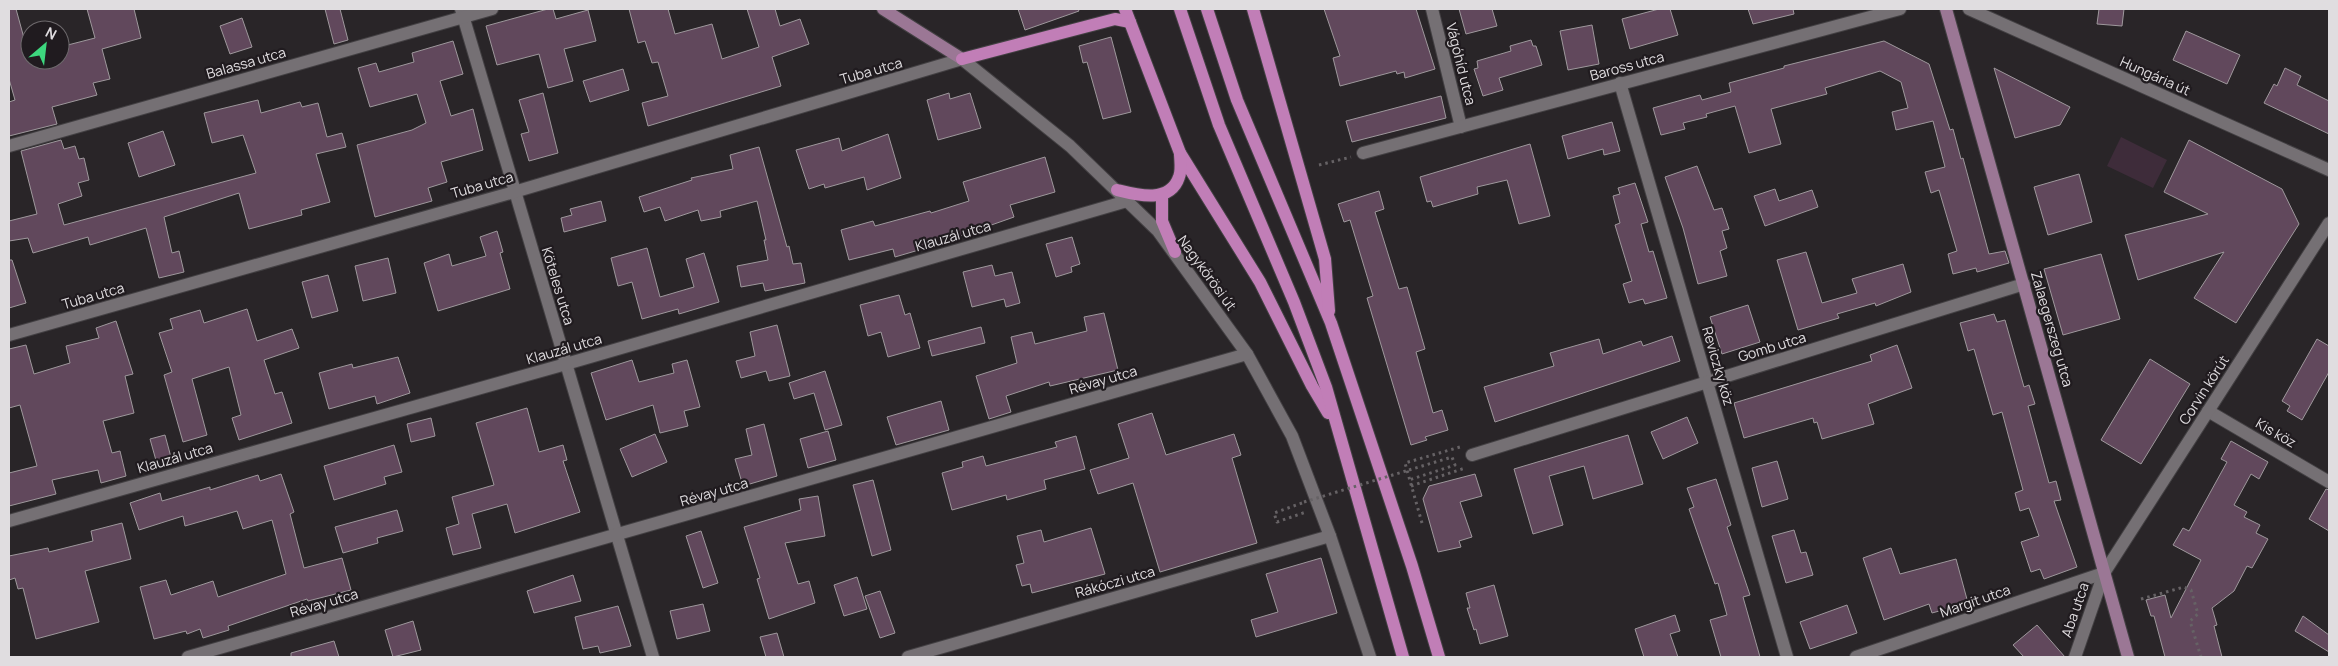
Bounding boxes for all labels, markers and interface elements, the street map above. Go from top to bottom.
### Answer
north arrow [20,20,70,70]
street label: Vágóhíd utca [1442,21,1481,107]
text: N [42,22,60,44]
street label: Balassa utca [204,42,288,83]
street label: Baross utca [1588,46,1666,85]
street label: Hungária út [2117,52,2194,100]
street label: Tuba utca [837,53,904,88]
street label: Tuba utca [448,167,515,202]
street label: Klauzál utca [913,216,993,255]
street label: Nagykőrösi út [1174,231,1241,314]
street label: Köteles utca [538,245,579,327]
street label: Zalaegerszeg utca [2027,269,2078,389]
street label: Tuba utca [59,278,126,313]
street label: Reviczky köz [1698,324,1739,408]
street label: Gomb utca [1735,327,1808,366]
street label: Klauzál utca [524,329,604,368]
street label: Corvin körút [2174,351,2233,428]
street label: Révay utca [1067,361,1139,398]
street label: Kis köz [2252,413,2300,452]
street label: Klauzál utca [135,438,215,477]
street label: Révay utca [678,473,750,510]
street label: Rákóczi utca [1073,561,1157,602]
street label: Margit utca [1937,580,2013,621]
street label: Aba utca [2056,580,2093,640]
street label: Révay utca [288,584,360,621]

